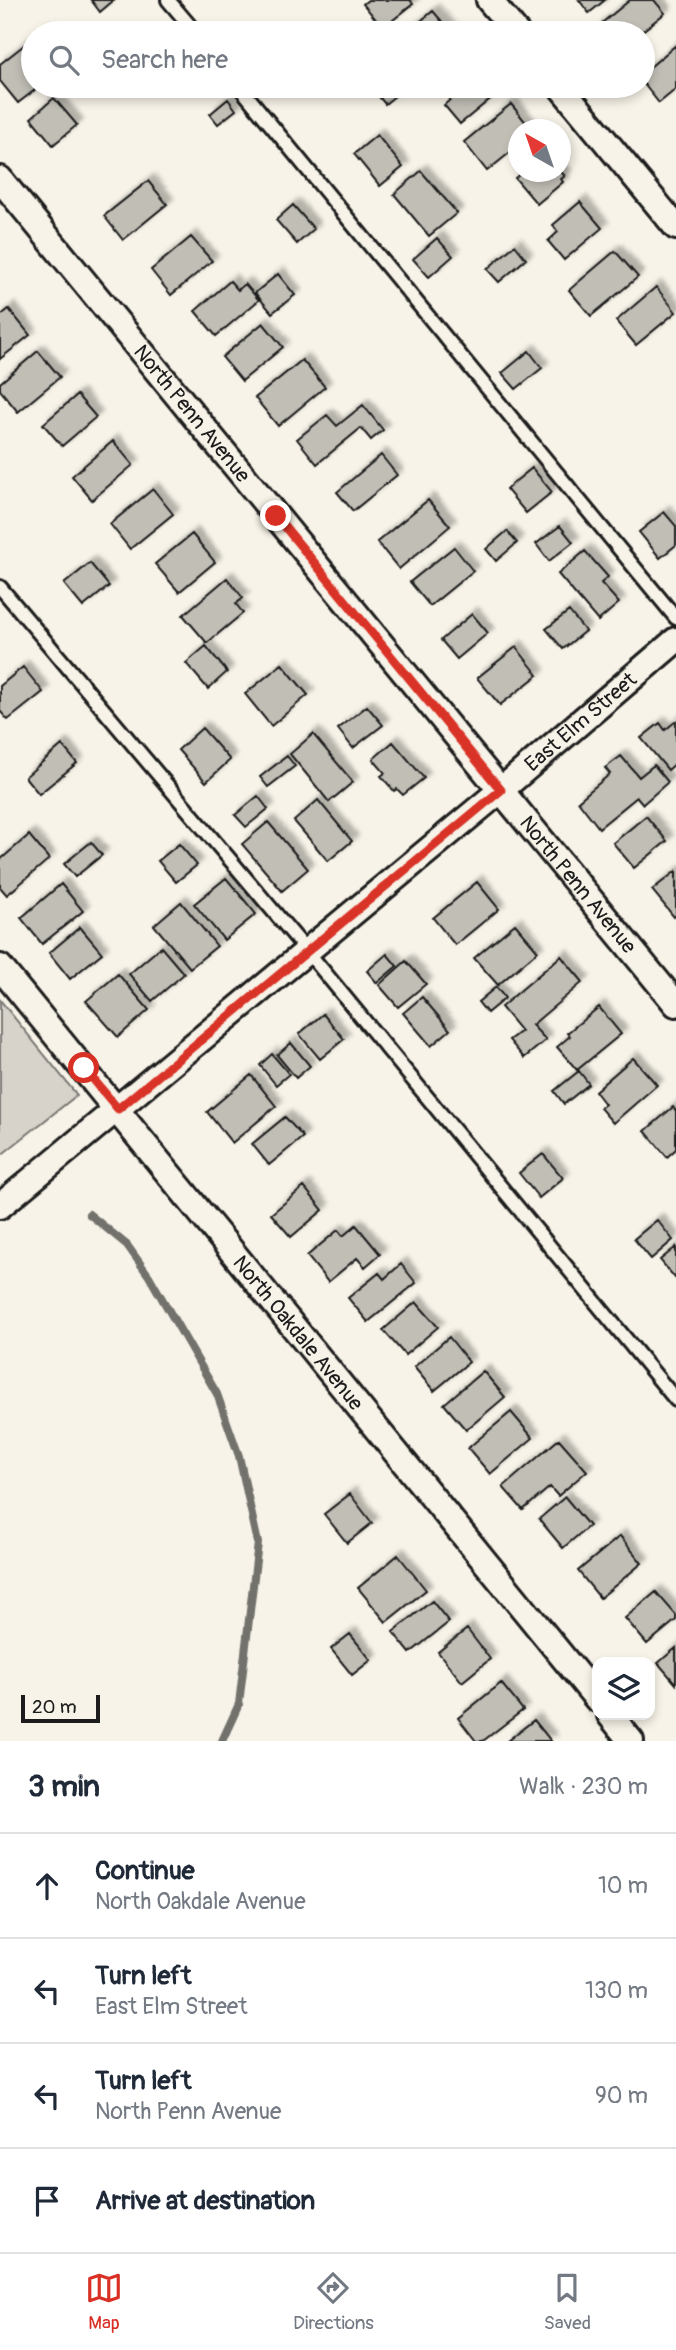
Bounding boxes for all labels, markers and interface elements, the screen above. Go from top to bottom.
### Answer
search box [21,21,655,98]
icon: search [45,41,83,79]
text: Search here [101,44,228,76]
north arrow [508,119,571,182]
street label: North Penn Avenue [127,339,256,489]
route end [260,500,291,531]
street label: East Elm Street [519,666,643,778]
street label: North Penn Avenue [513,810,642,960]
route start [68,1052,99,1083]
street label: North Oakdale Avenue [227,1250,370,1417]
map controls [592,1657,655,1720]
button: layers [592,1657,655,1720]
scale bar [21,1692,100,1724]
text: 20 m [32,1695,77,1719]
text: 3 min [28,1768,100,1805]
text: Walk · 230 m [519,1772,648,1801]
text: Continue [95,1855,195,1887]
icon: ahead [28,1867,66,1905]
text: 10 m [598,1871,648,1900]
text: North Oakdale Avenue [95,1887,306,1916]
text: Turn left [95,1960,191,1992]
icon: left [28,1972,66,2010]
text: 130 m [585,1976,648,2005]
text: East Elm Street [95,1992,247,2021]
text: Turn left [95,2065,191,2097]
icon: left [28,2077,66,2115]
text: 90 m [595,2081,648,2110]
text: North Penn Avenue [95,2097,281,2126]
icon: arrive [28,2182,66,2220]
text: Arrive at destination [95,2185,315,2217]
tab: Map [85,2269,123,2335]
tab: Directions [293,2269,374,2335]
tab: Saved [544,2269,591,2335]

